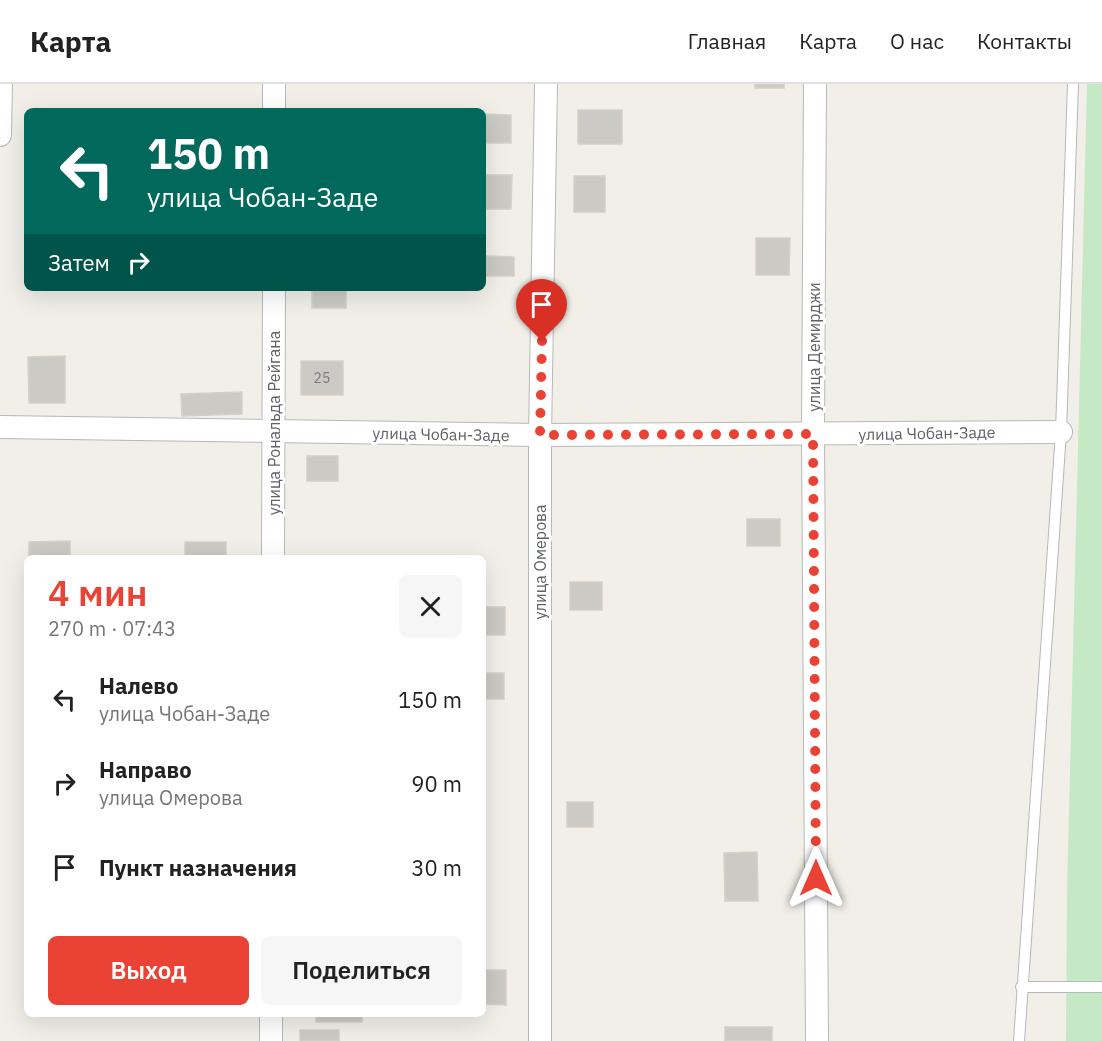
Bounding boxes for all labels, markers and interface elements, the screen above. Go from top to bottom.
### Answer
text: Карта [30,23,111,60]
text: Главная [688,27,766,55]
text: Карта [799,27,857,55]
text: О нас [890,27,944,55]
text: Контакты [977,27,1072,55]
text: 150 m [147,126,270,181]
icon: left [48,132,126,210]
text: улица Чобан-Заде [147,179,378,214]
icon: right [122,246,155,279]
text: Затем [48,248,110,277]
pin [516,279,567,341]
street label: улица Демирджи [804,282,824,412]
icon: arrive [525,288,558,321]
street label: улица Рональда Рейгана [264,330,284,515]
house number: 25 [314,369,330,387]
street label: улица Чобан-Заде [858,422,996,444]
street label: улица Чобан-Заде [372,423,510,445]
street label: улица Омерова [530,504,550,619]
text: 4 мин [48,569,147,616]
button: close [399,575,462,638]
text: 270 m · 07:43 [48,615,176,642]
text: Налево [99,671,178,700]
icon: left [48,683,81,716]
text: 150 m [398,685,462,714]
text: улица Чобан-Заде [99,700,270,727]
text: Направо [99,755,192,784]
icon: right [48,767,81,800]
text: 90 m [411,769,462,798]
text: улица Омерова [99,784,243,811]
position arrow [784,846,848,910]
icon: arrive [48,851,81,884]
text: Пункт назначения [99,853,297,882]
text: 30 m [411,853,462,882]
button: Выход [48,936,249,1005]
button: Поделиться [261,936,462,1005]

